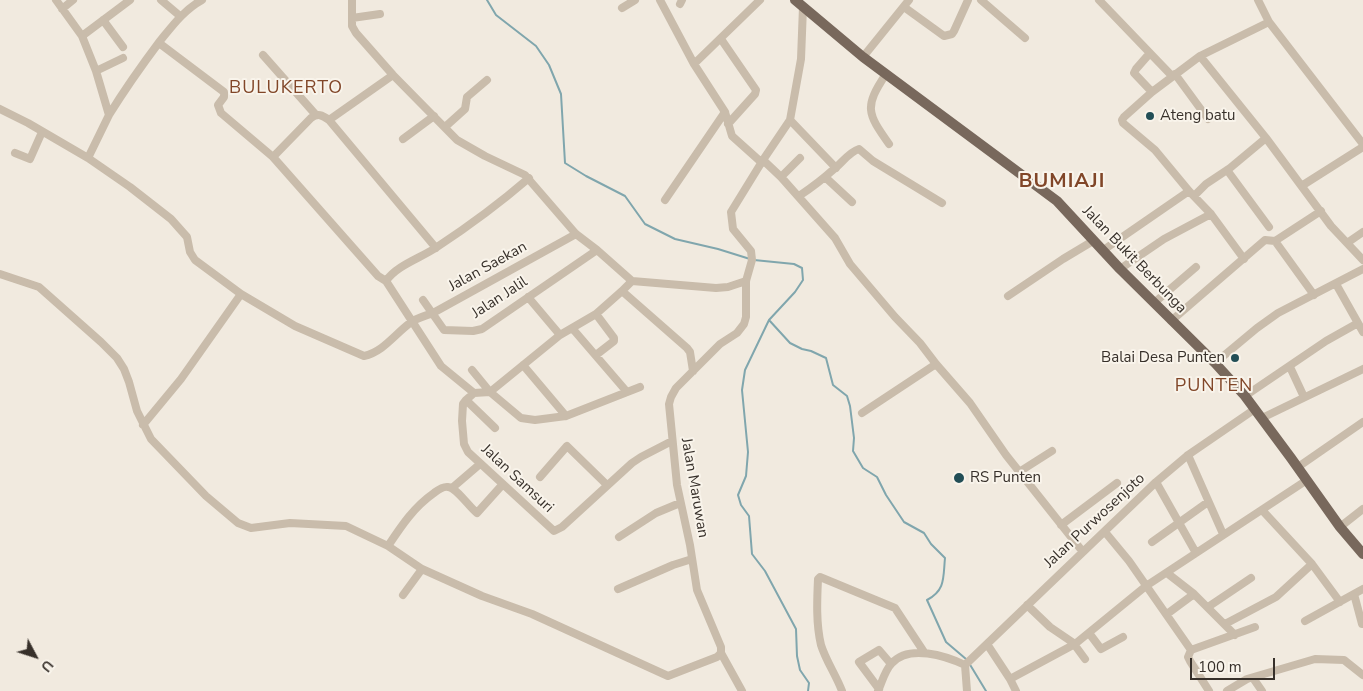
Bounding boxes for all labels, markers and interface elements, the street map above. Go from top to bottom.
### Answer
district label: BULUKERTO [228,78,344,100]
place label: Ateng batu [1160,107,1235,125]
marker: Ateng batu [1144,110,1156,122]
district label: BUMIAJI [1018,170,1106,194]
street label: Jalan Bukit Berbunga [1078,203,1190,317]
street label: Jalan Saekan [446,238,530,296]
street label: Jalan Jalil [469,273,531,323]
place label: Balai Desa Punten [1101,349,1225,367]
marker: Balai Desa Punten [1229,352,1241,364]
district label: PUNTEN [1174,376,1254,398]
street label: Jalan Maruwan [676,437,712,539]
street label: Jalan Samsuri [477,441,557,517]
place label: RS Punten [970,469,1041,487]
street label: Jalan Purwosenjoto [1041,470,1149,572]
marker: RS Punten [952,471,966,485]
north arrow [10,631,60,681]
scale bar [1193,648,1278,680]
text: U [36,656,57,676]
text: 100 m [1198,657,1242,677]

